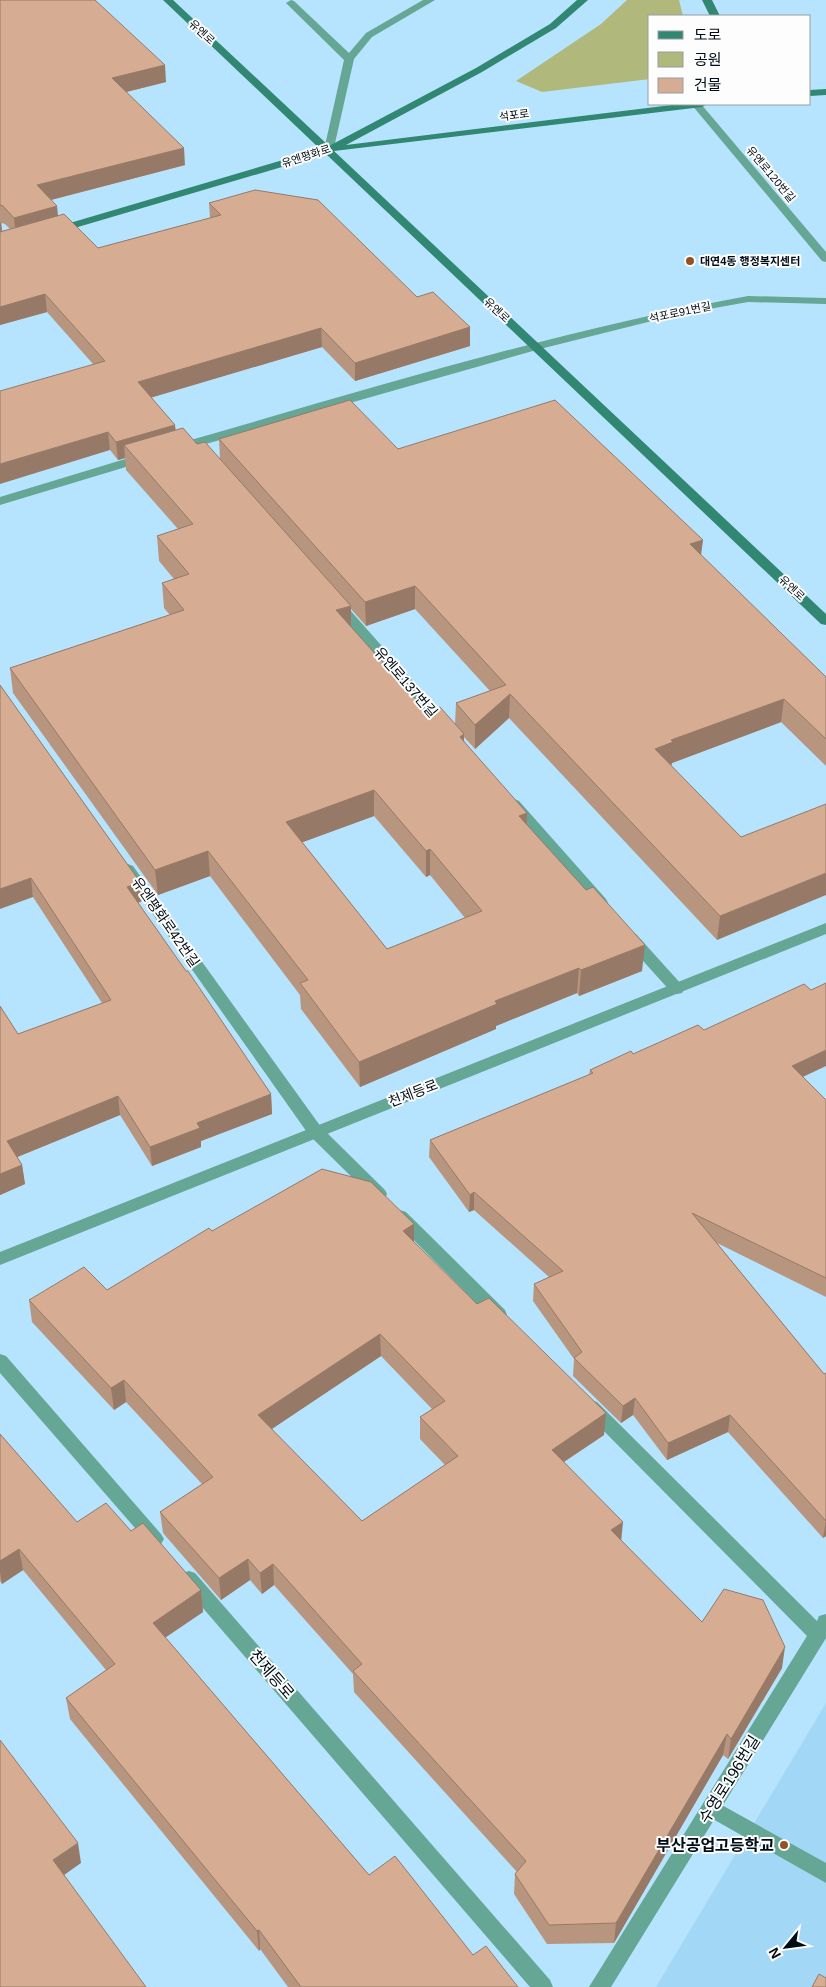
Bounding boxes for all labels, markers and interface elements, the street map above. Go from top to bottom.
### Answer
legend [648,15,811,105]
street label: 유엔로 [187,17,217,47]
text: 도로 [694,26,722,43]
text: 공원 [694,51,722,68]
text: 건물 [694,76,722,93]
street label: 석포로 [498,107,530,123]
street label: 유엔평화로 [280,142,332,170]
street label: 유엔로120번길 [744,144,798,204]
marker: 대연4동 행정복지센터 [684,255,696,267]
place label: 대연4동 행정복지센터 [700,255,800,267]
street label: 유엔로 [482,295,512,325]
street label: 석포로91번길 [648,300,712,324]
street label: 유엔로 [777,573,807,603]
street label: 유엔로137번길 [371,644,441,720]
street label: 유엔평화로42번길 [129,874,203,970]
street label: 천제등로 [386,1076,440,1110]
street label: 천제등로 [246,1647,298,1702]
street label: 수영로196번길 [696,1732,763,1826]
place label: 부산공업고등학교 [656,1836,774,1854]
marker: 부산공업고등학교 [778,1839,790,1851]
north arrow [761,1922,811,1972]
text: N [765,1945,784,1962]

